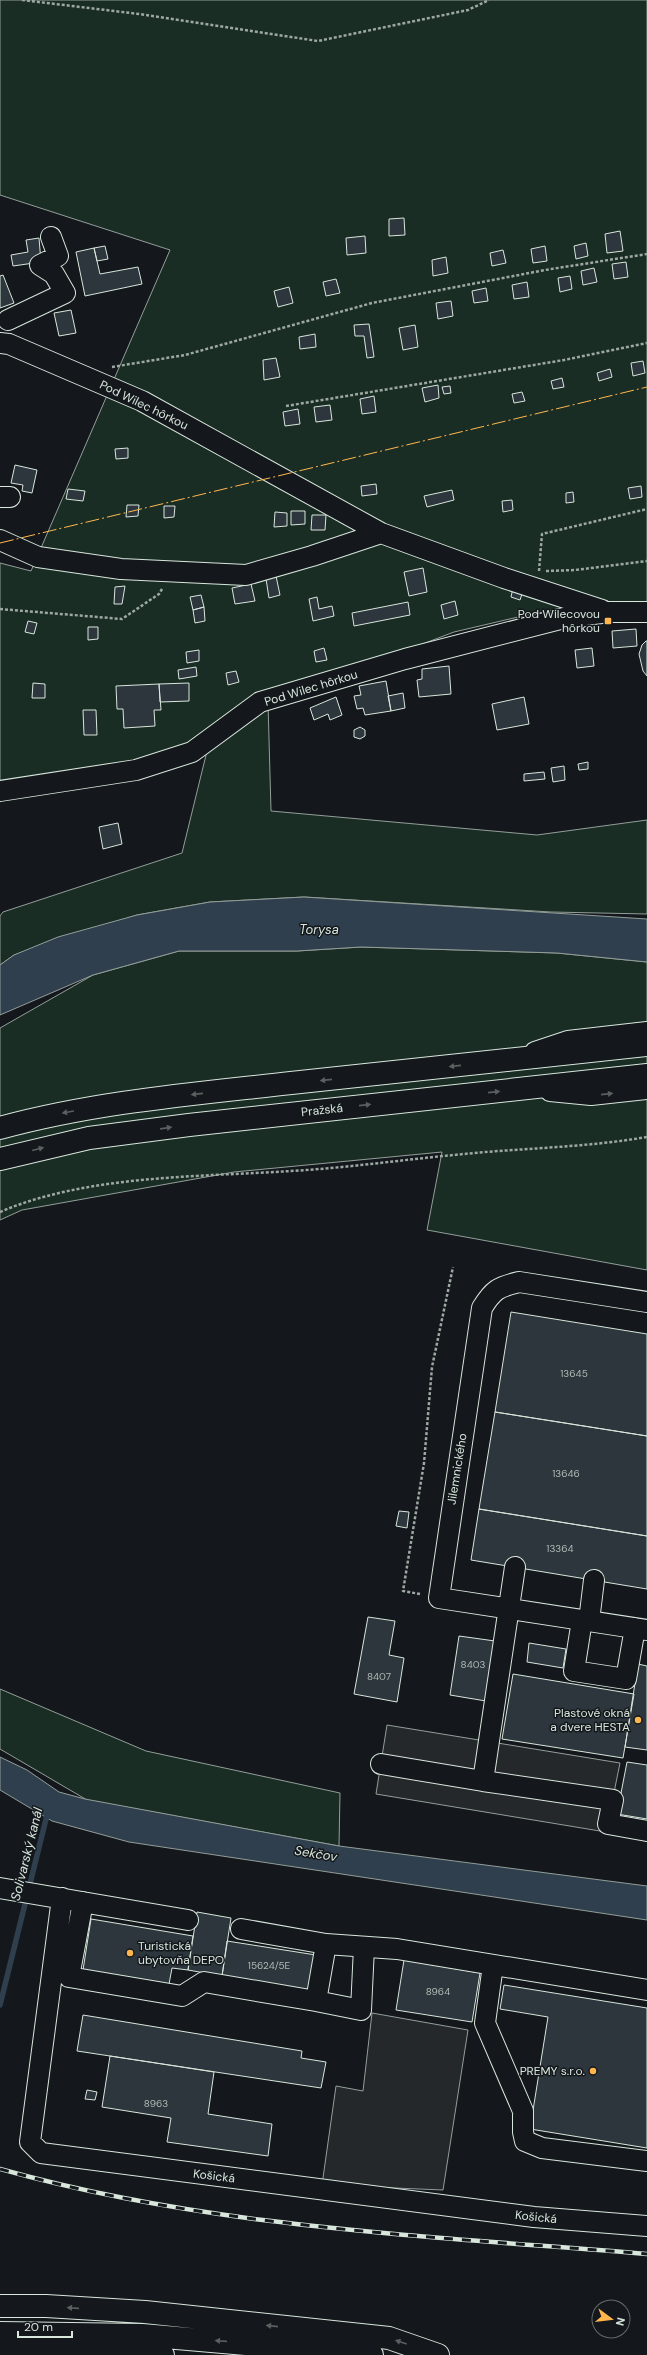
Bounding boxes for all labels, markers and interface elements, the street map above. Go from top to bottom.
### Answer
street label: Pod Wilec hôrkou [97,377,191,433]
place label: Pod Wilecovou hôrkou [518,606,600,636]
marker: Pod Wilecovou hôrkou [603,616,613,626]
street label: Pod Wilec hôrkou [262,666,360,710]
water label: Torysa [299,921,339,938]
one-way arrow [449,1062,461,1069]
one-way arrow [320,1076,332,1083]
one-way arrow [488,1088,500,1095]
one-way arrow [191,1090,203,1097]
one-way arrow [601,1091,613,1097]
street label: Pražská [300,1100,344,1120]
one-way arrow [359,1102,371,1109]
one-way arrow [62,1109,74,1115]
one-way arrow [160,1125,172,1131]
one-way arrow [32,1146,44,1152]
house number: 13645 [560,1367,588,1380]
street label: Jilemnického [443,1432,471,1506]
house number: 13646 [552,1467,580,1480]
house number: 13364 [546,1542,574,1555]
house number: 8403 [461,1658,486,1671]
house number: 8407 [367,1670,391,1683]
place label: Plastové okná a dvere HESTA [550,1705,630,1735]
marker: Plastové okná a dvere HESTA [633,1715,643,1725]
water label: Solivarský kanál [7,1805,47,1903]
water label: Sekčov [293,1842,340,1865]
place label: Turistická ubytovňa DEPO [138,1938,224,1968]
marker: Turistická ubytovňa DEPO [125,1948,135,1958]
house number: 15624/5E [248,1959,290,1972]
house number: 8964 [426,1985,450,1998]
place label: PREMY s.r.o. [520,2063,585,2079]
marker: PREMY s.r.o. [588,2066,598,2076]
house number: 8963 [144,2097,168,2110]
street label: Košická [192,2165,236,2187]
street label: Košická [514,2207,558,2227]
north arrow [591,2299,631,2339]
one-way arrow [67,2304,79,2311]
scale bar [18,2313,72,2339]
text: N [613,2316,628,2327]
text: 20 m [24,2319,53,2335]
one-way arrow [266,2323,278,2330]
one-way arrow [215,2337,227,2344]
one-way arrow [395,2339,407,2345]

